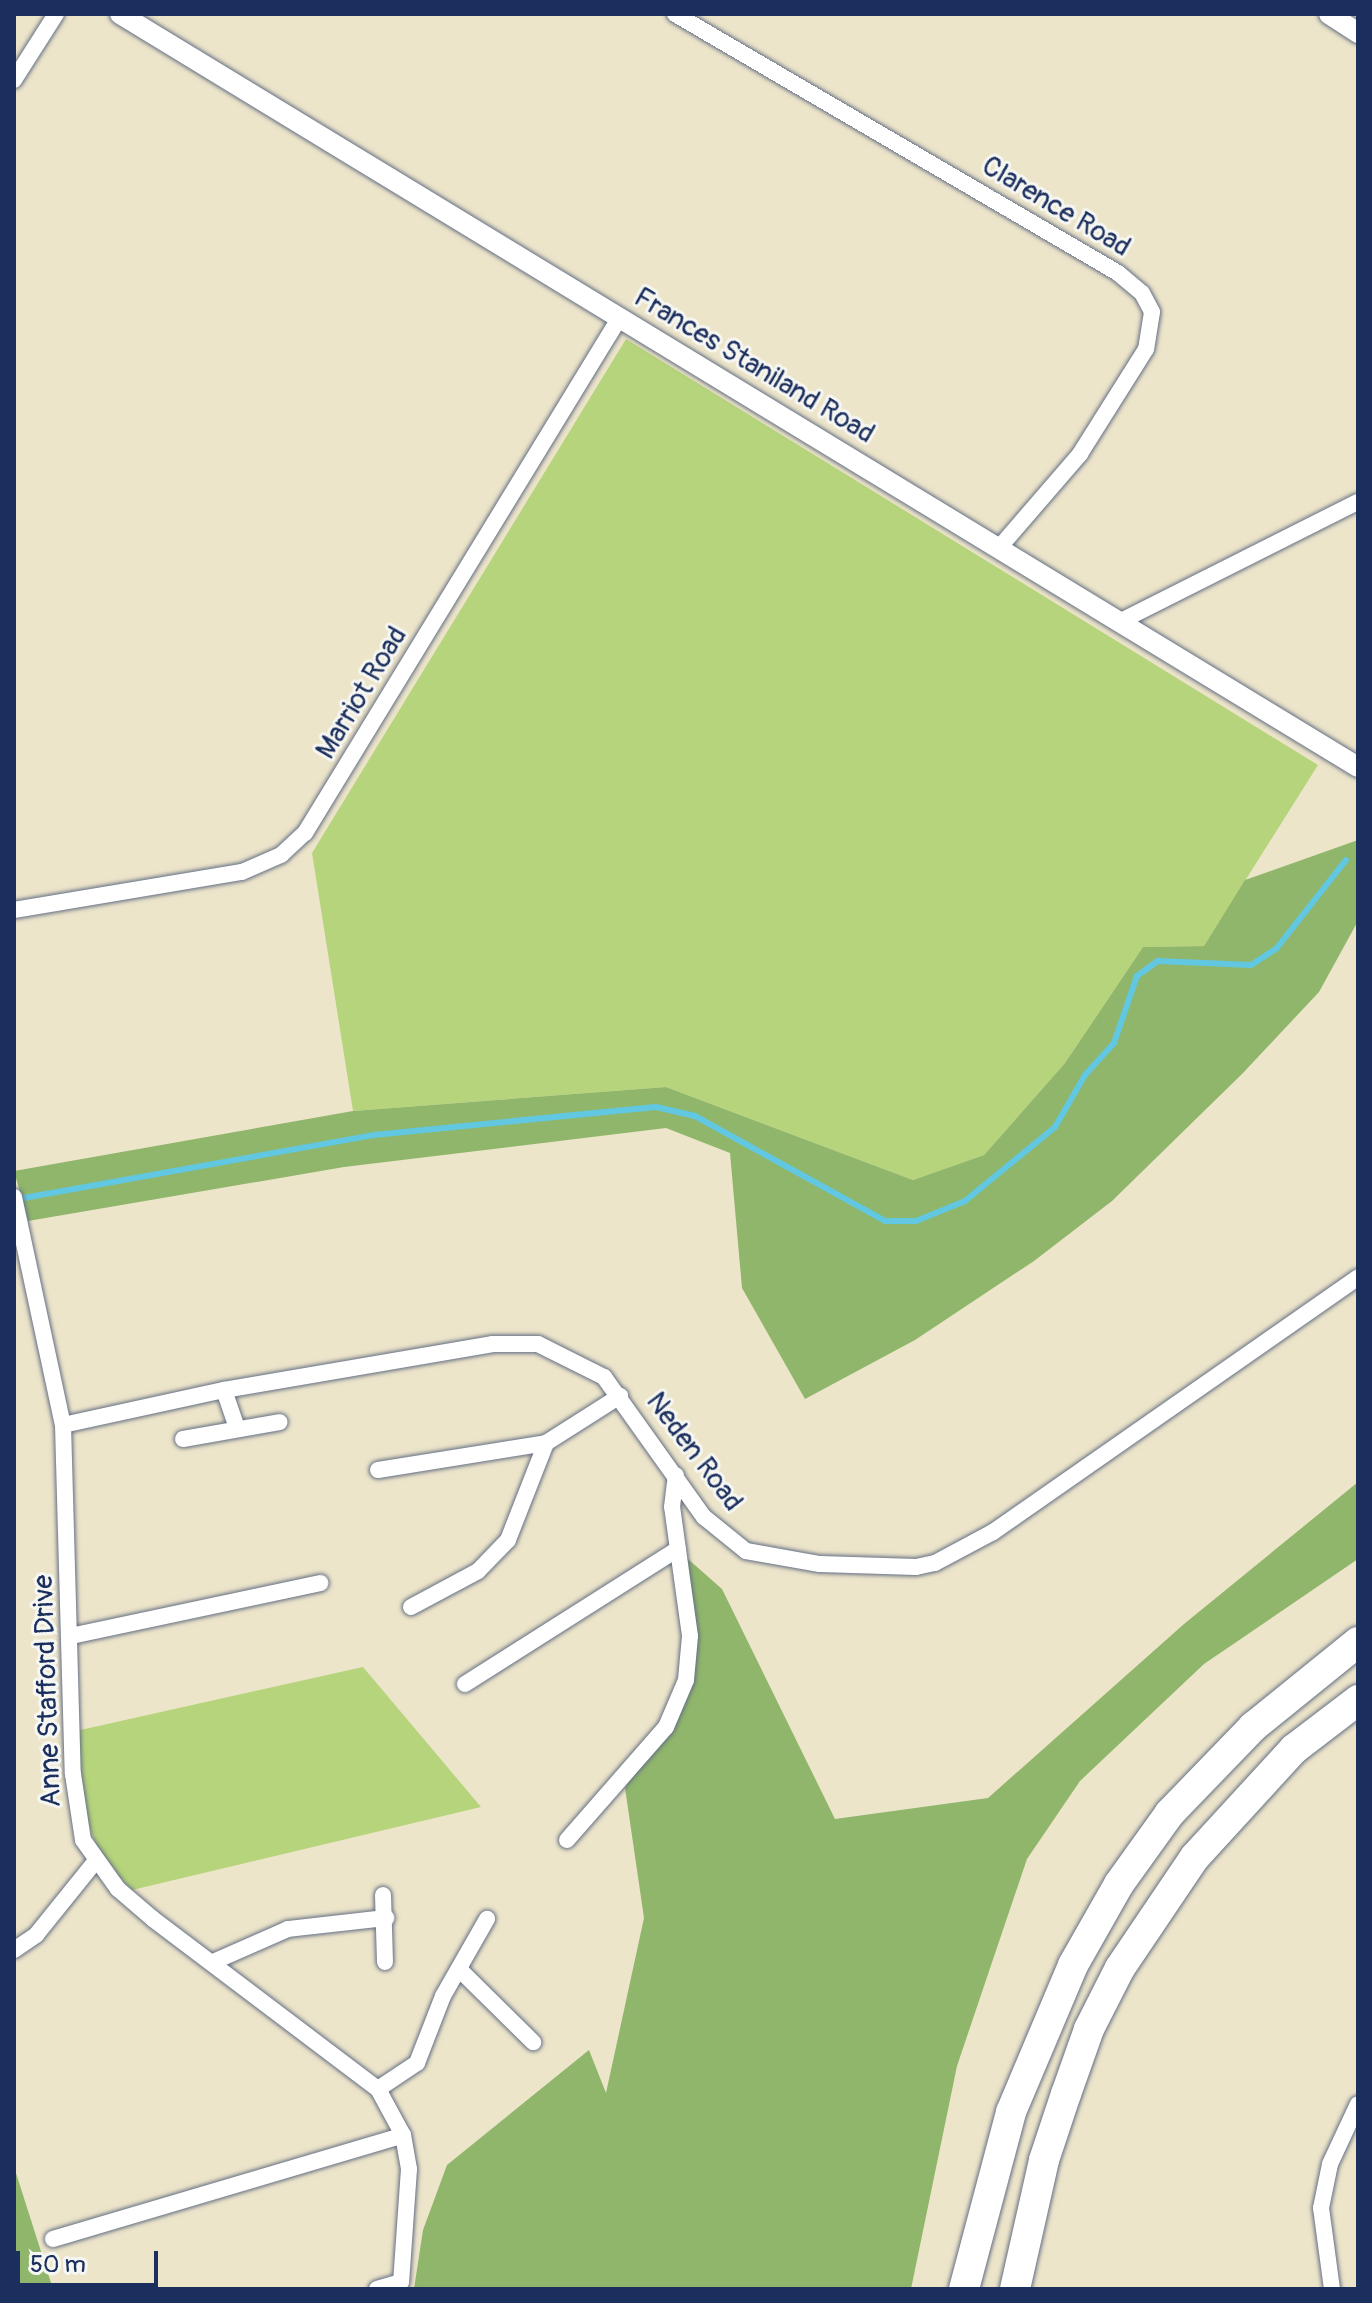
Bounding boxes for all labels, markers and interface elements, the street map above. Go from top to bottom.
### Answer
street label: Clarence Road [976,149,1136,265]
street label: Frances Staniland Road [628,281,880,451]
street label: Marriot Road [309,621,415,765]
street label: Neden Road [638,1386,750,1518]
street label: Anne Stafford Drive [27,1574,69,1808]
scale bar [20,2235,162,2285]
text: 50 m [30,2250,86,2279]

